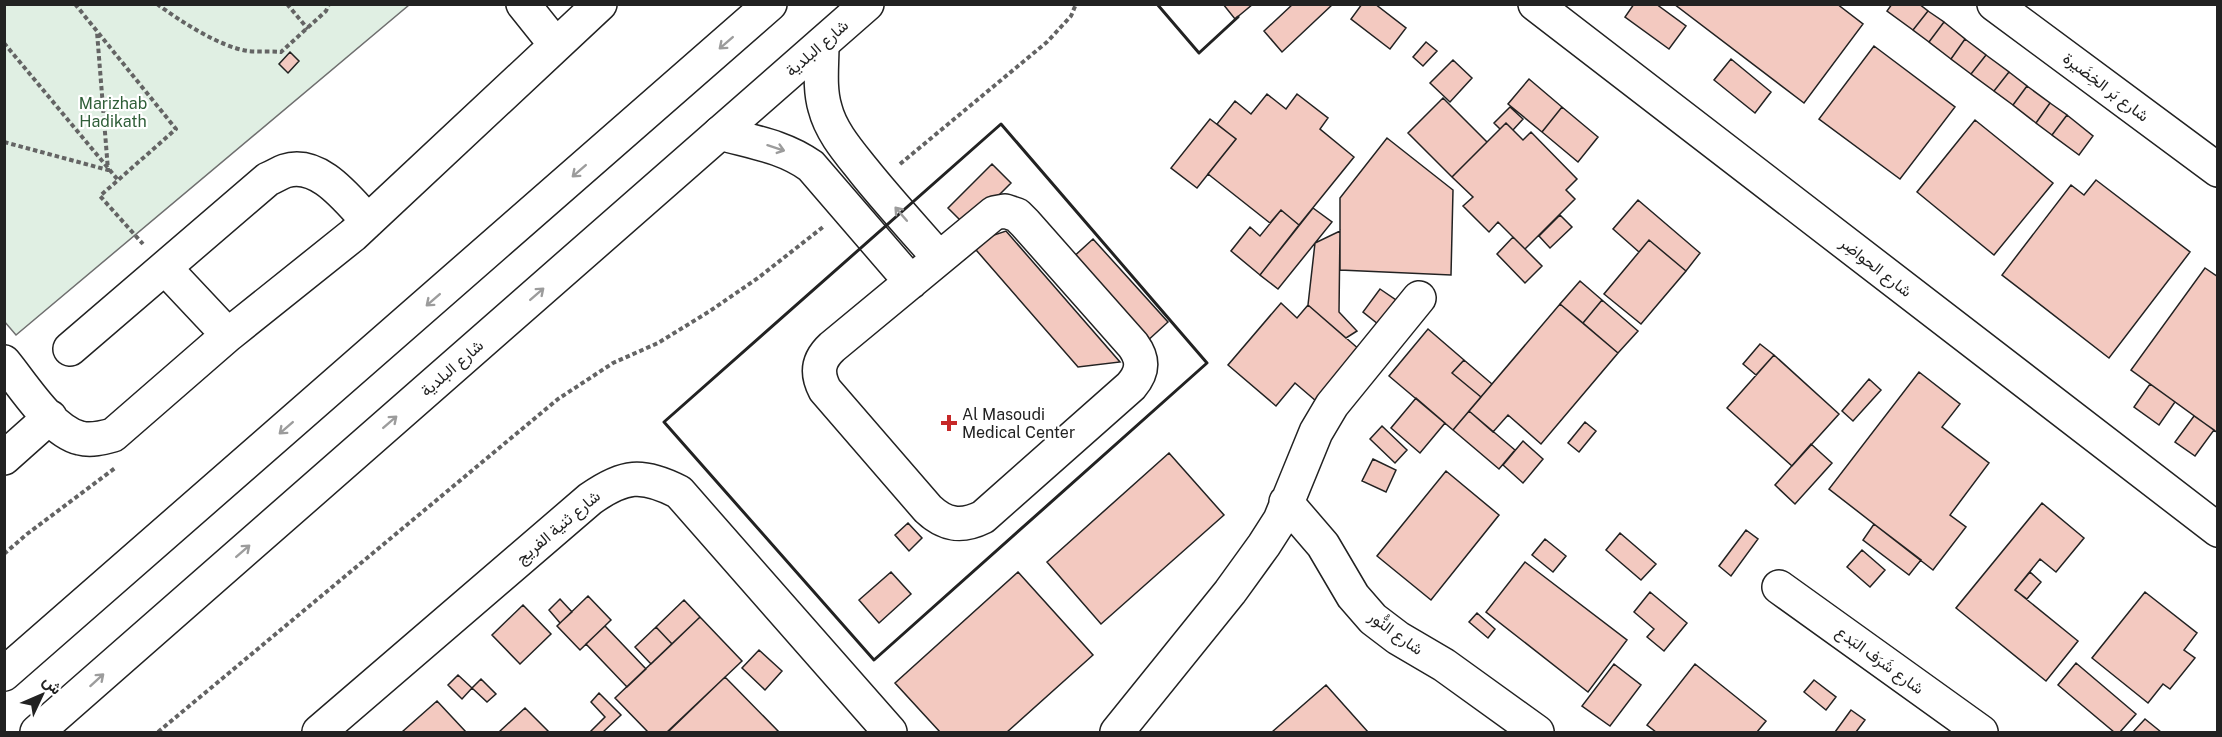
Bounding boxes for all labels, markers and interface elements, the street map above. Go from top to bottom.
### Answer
street label: شارع البلدية [782,16,854,82]
one-way arrow [719,36,734,50]
street label: شارع بَر الخِضَيرة [2058,49,2153,127]
park label: Marizhab Hadikath [79,94,147,131]
one-way arrow [766,144,785,155]
one-way arrow [572,164,587,178]
one-way arrow [894,207,908,222]
street label: شارع الحواضِر [1834,233,1916,302]
one-way arrow [529,287,544,301]
one-way arrow [425,293,440,307]
street label: شارع البلدية [417,336,489,402]
place label: Al Masoudi Medical Center [962,405,1075,442]
marker: Al Masoudi Medical Center [940,414,958,432]
one-way arrow [382,415,397,429]
one-way arrow [279,421,294,435]
street label: شارع ثنية الفريج [512,486,605,569]
one-way arrow [235,544,250,558]
street label: شارع النُّور [1363,605,1428,661]
street label: شارع شَرَف البَدع [1831,622,1928,700]
north arrow [12,665,72,725]
text: ش [39,671,66,698]
one-way arrow [89,673,104,687]

